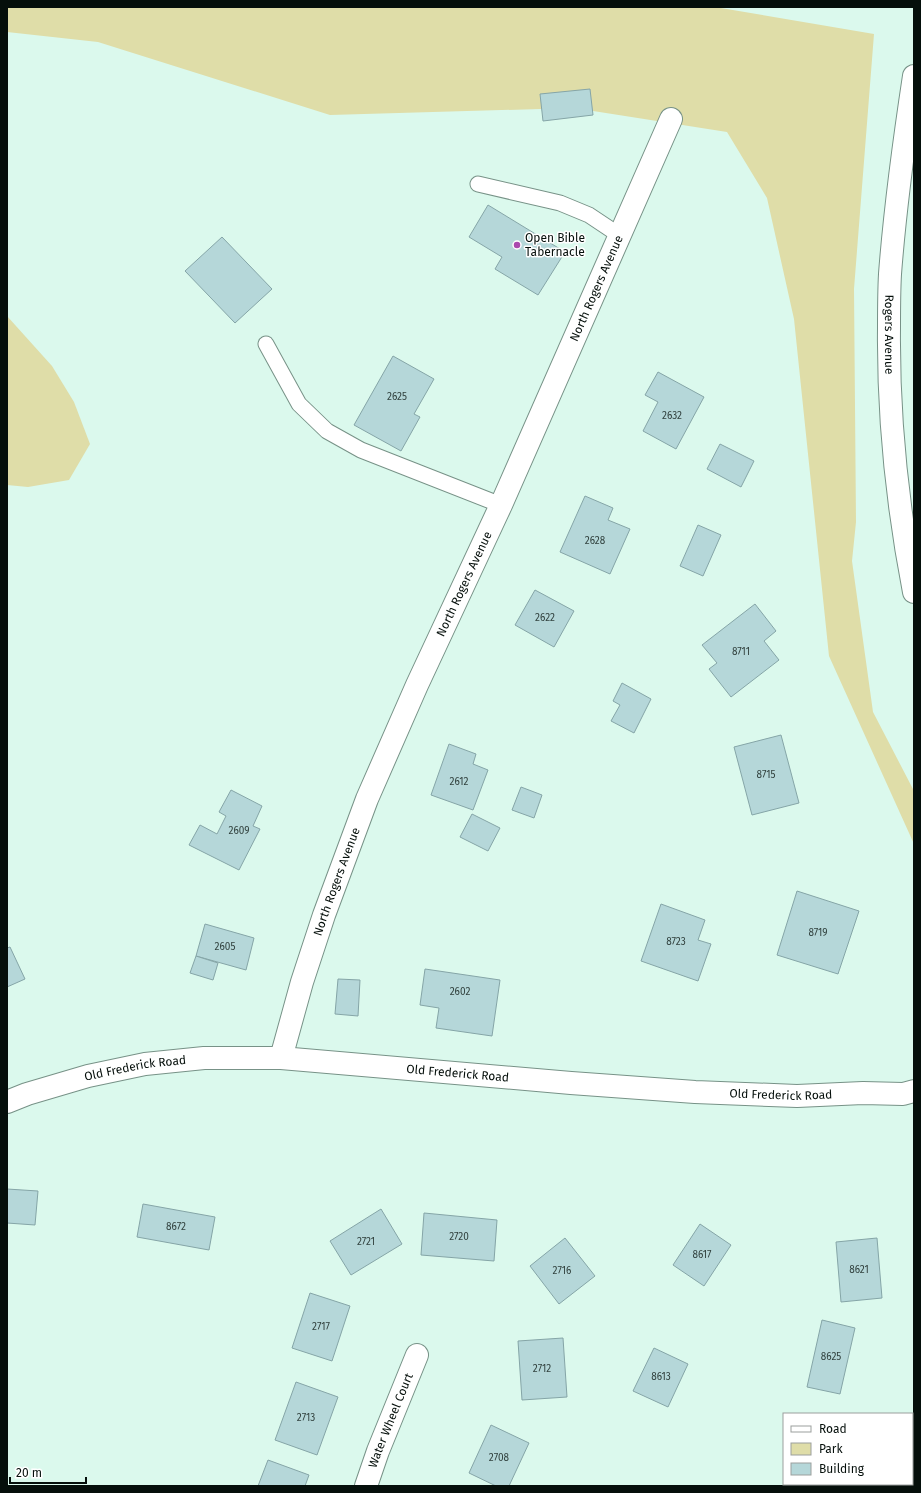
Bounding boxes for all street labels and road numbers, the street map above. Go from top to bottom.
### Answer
street label: North Rogers Avenue [567,233,626,343]
street label: Rogers Avenue [882,294,896,375]
street label: North Rogers Avenue [434,529,495,639]
street label: North Rogers Avenue [311,826,363,938]
street label: Old Frederick Road [83,1053,187,1084]
street label: Old Frederick Road [406,1062,510,1085]
street label: Old Frederick Road [729,1086,833,1103]
street label: Water Wheel Court [366,1370,416,1470]

